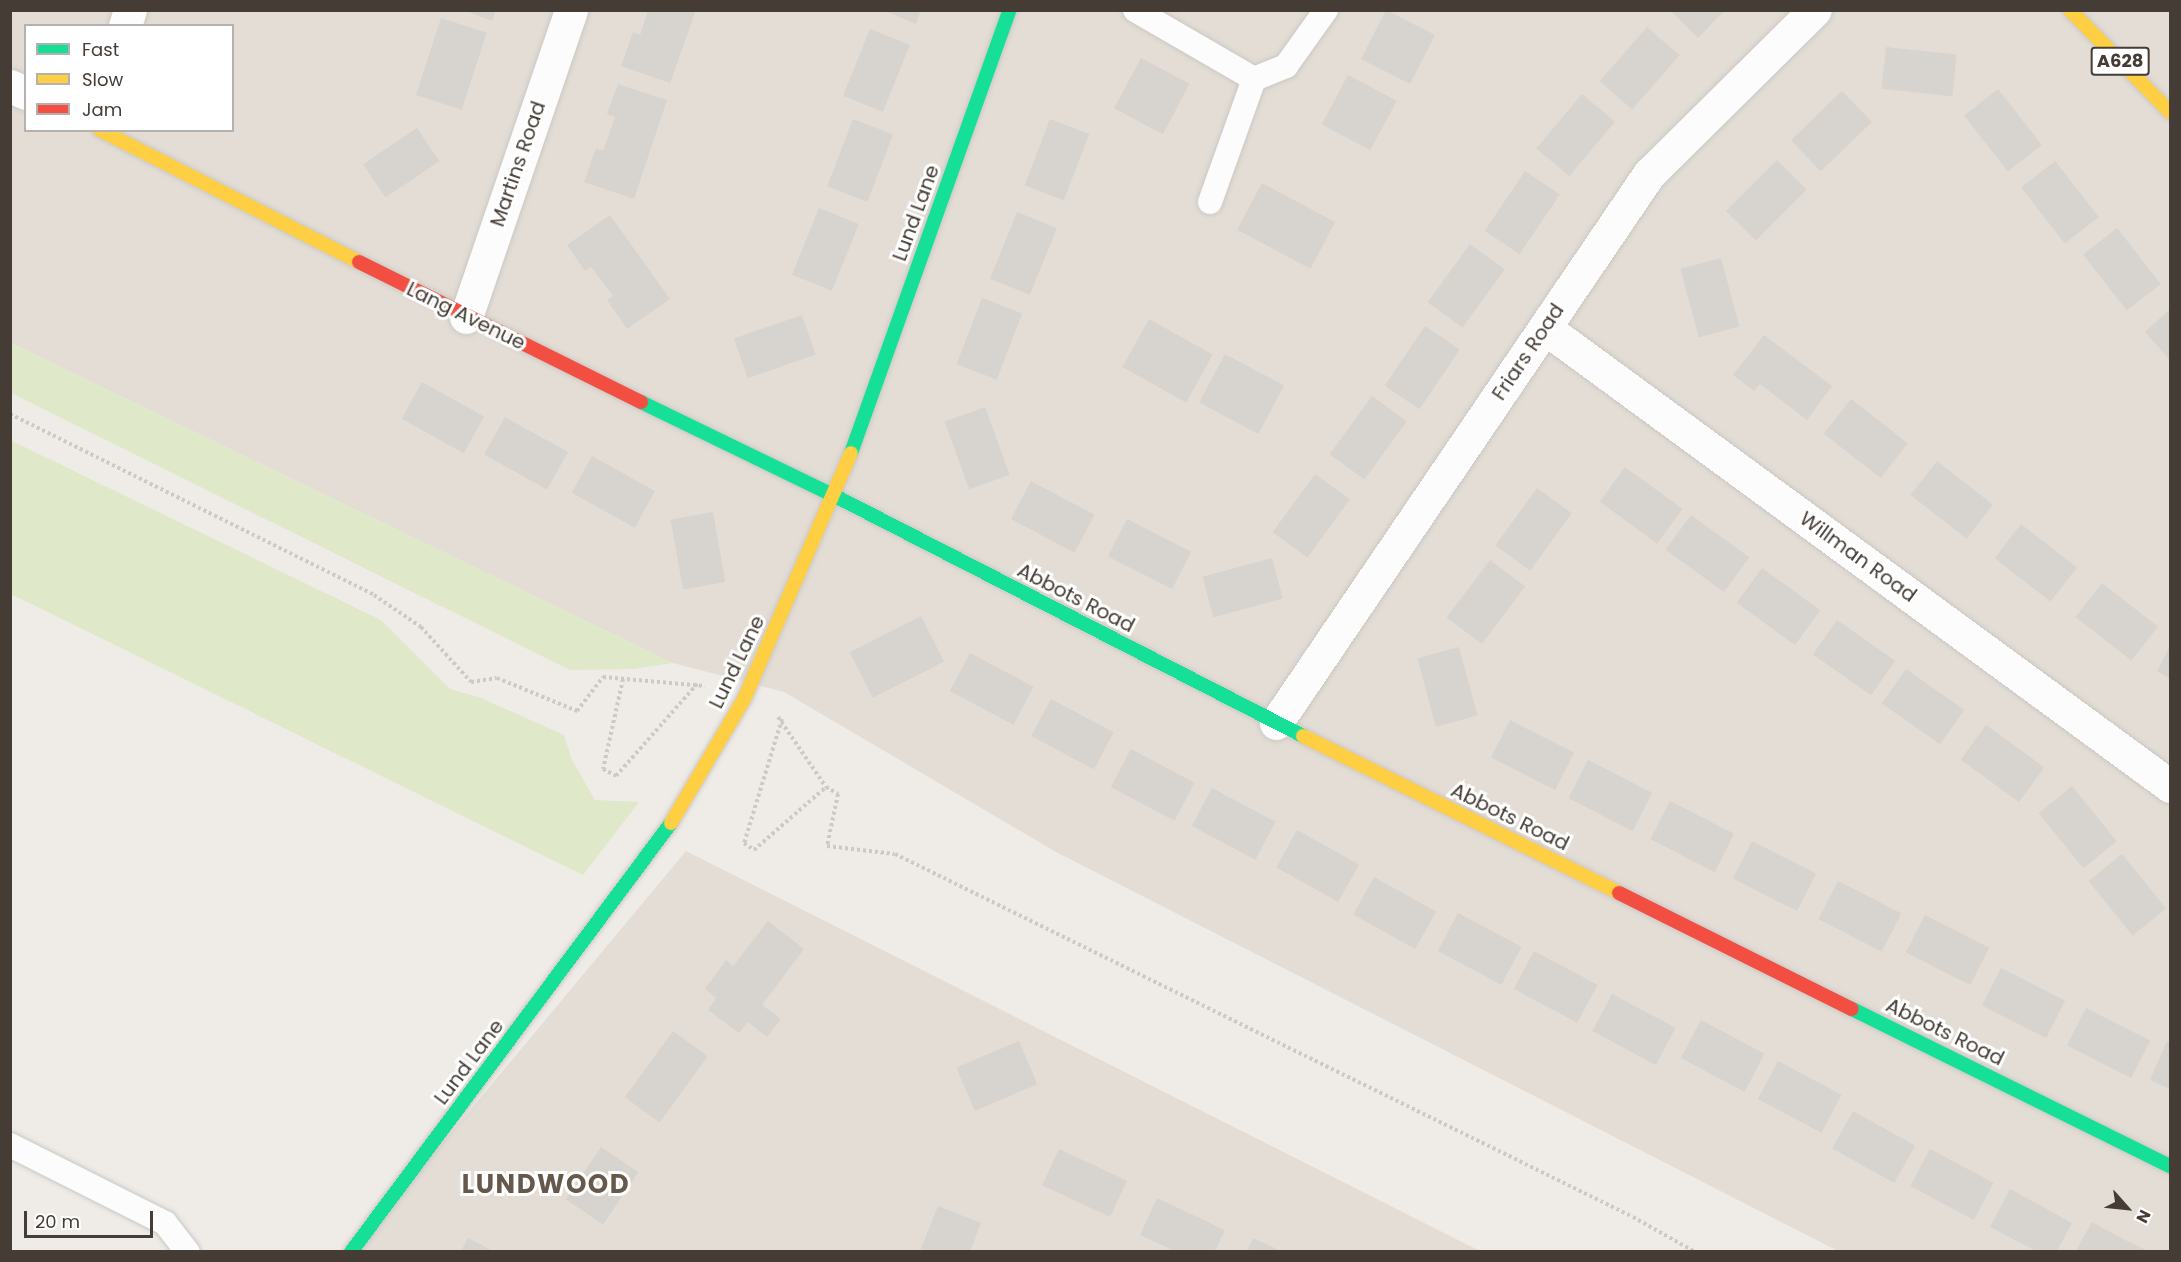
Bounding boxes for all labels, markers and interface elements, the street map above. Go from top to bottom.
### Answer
legend [24,24,234,132]
text: Fast [82,37,119,62]
road number: A628 [2090,46,2150,76]
text: Slow [82,67,123,92]
text: Jam [82,97,122,122]
street label: Martins Road [485,98,551,230]
street label: Lund Lane [888,162,944,264]
street label: Lang Avenue [403,277,529,355]
street label: Friars Road [1487,299,1569,405]
street label: Willman Road [1795,507,1921,607]
street label: Abbots Road [1013,558,1139,638]
street label: Lund Lane [704,612,770,712]
street label: Abbots Road [1447,778,1573,856]
street label: Abbots Road [1882,993,2008,1071]
street label: Lund Lane [429,1015,509,1109]
district label: LUNDWOOD [462,1169,630,1201]
north arrow [2097,1178,2157,1238]
scale bar [27,1199,156,1237]
text: N [2131,1206,2156,1227]
text: 20 m [35,1209,80,1234]

